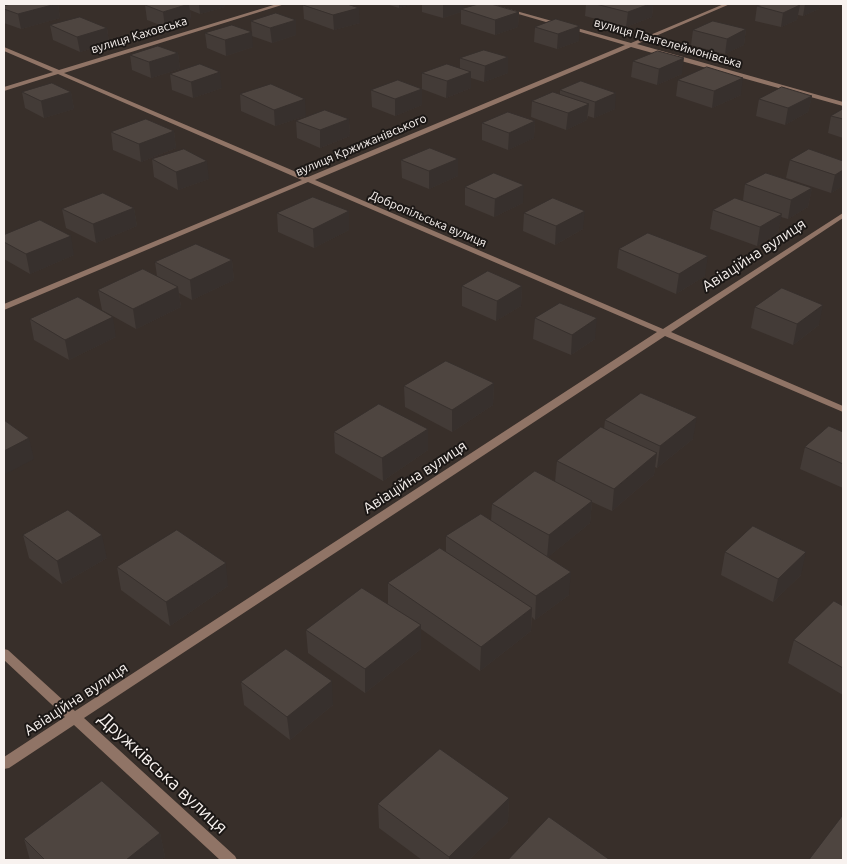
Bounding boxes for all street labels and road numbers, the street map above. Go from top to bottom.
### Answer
street label: вулиця Каховська [89,14,189,56]
street label: вулиця Пантелеймонівська [592,15,744,71]
street label: вулиця Кржижанівського [293,111,429,179]
street label: Добропільська вулиця [367,188,489,250]
street label: Авіаційна вулиця [699,215,809,295]
street label: Авіаційна вулиця [360,437,470,517]
street label: Авіаційна вулиця [21,659,131,739]
street label: Дружківська вулиця [94,708,232,838]

